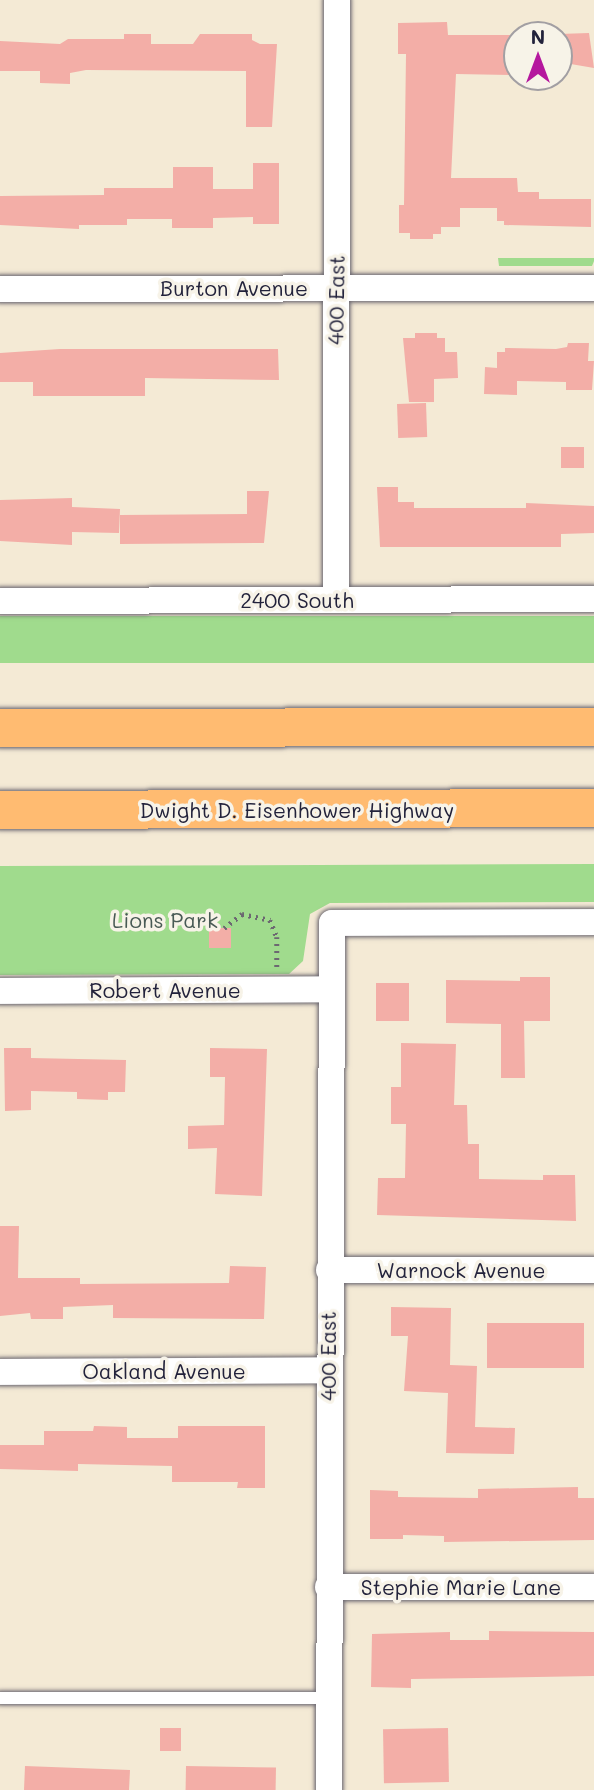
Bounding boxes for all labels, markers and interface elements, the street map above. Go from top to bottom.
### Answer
north arrow [503,21,573,91]
text: N [531,24,545,49]
street label: 400 East [323,255,349,345]
street label: Burton Avenue [160,275,308,301]
street label: 2400 South [240,587,354,613]
street label: Dwight D. Eisenhower Highway [140,797,454,823]
park label: Lions Park [112,907,218,933]
street label: Robert Avenue [89,977,241,1003]
street label: Warnock Avenue [376,1257,546,1283]
street label: 400 East [315,1311,341,1401]
street label: Oakland Avenue [82,1358,246,1384]
street label: Stephie Marie Lane [361,1574,561,1600]

